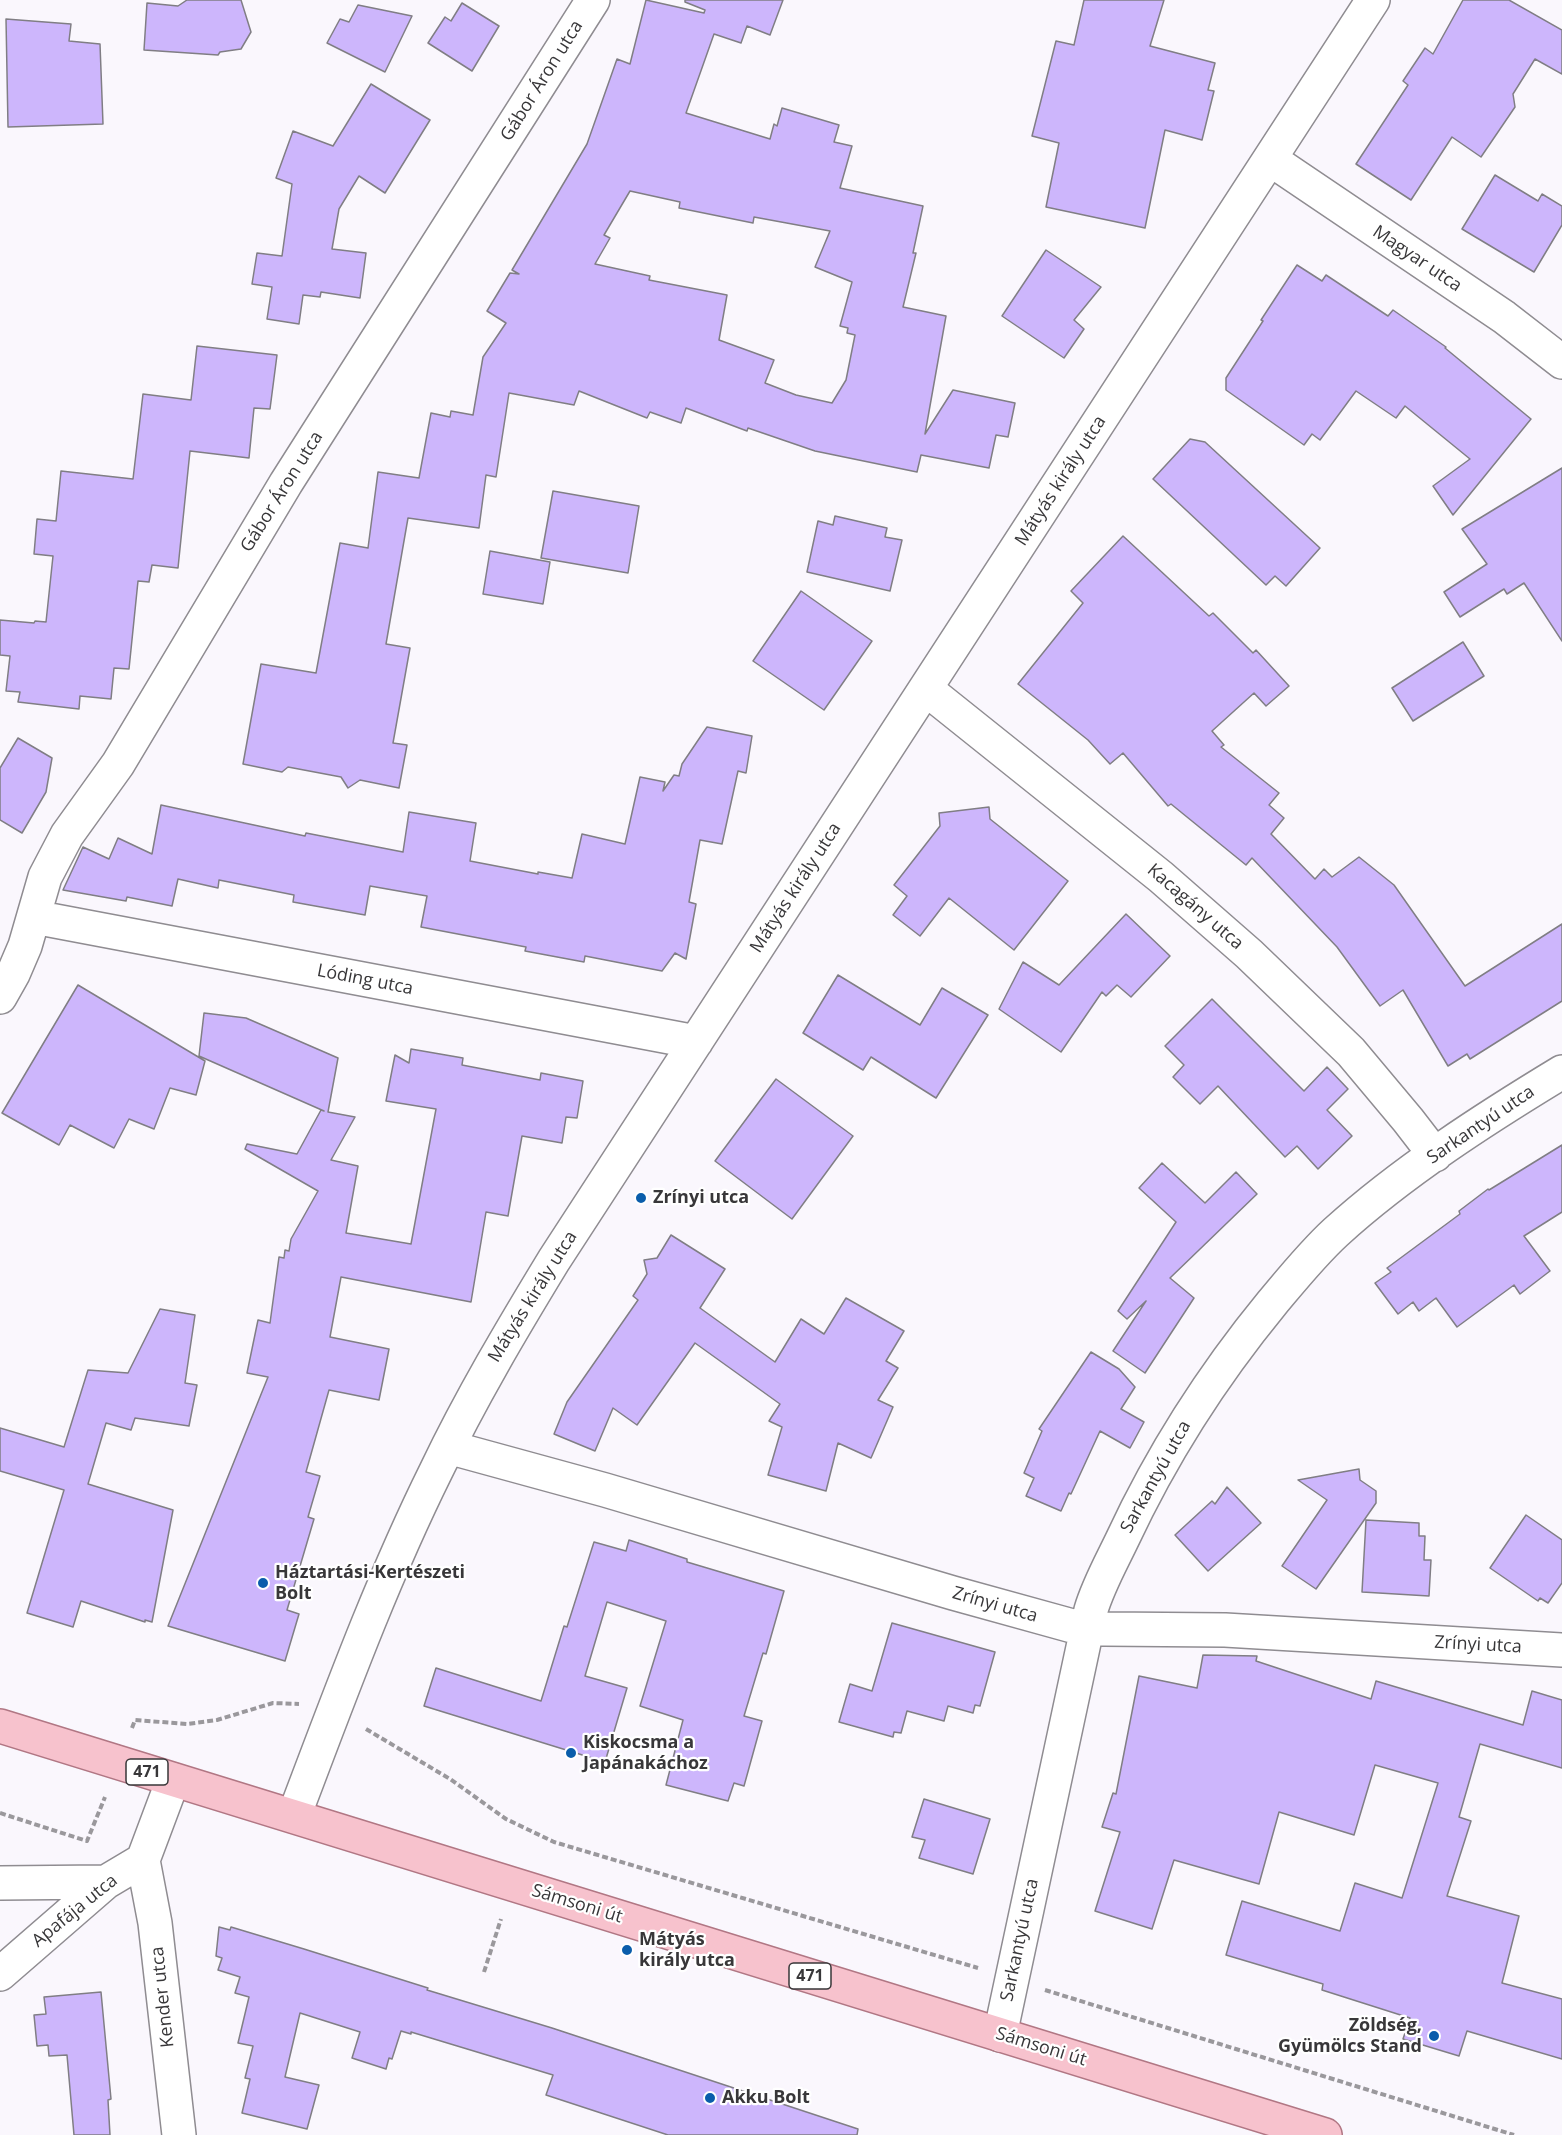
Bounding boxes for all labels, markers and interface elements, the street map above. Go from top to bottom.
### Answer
street label: Gábor Áron utca [496,17,588,145]
street label: Magyar utca [1368,221,1466,297]
street label: Mátyás király utca [1011,412,1111,550]
street label: Gábor Áron utca [236,428,328,556]
street label: Mátyás király utca [746,819,846,957]
street label: Kacagány utca [1143,859,1247,955]
street label: Lóding utca [315,960,415,1000]
street label: Sarkantyú utca [1423,1081,1539,1169]
place label: Zrínyi utca [653,1187,749,1209]
marker: Zrínyi utca [634,1191,648,1205]
street label: Mátyás király utca [484,1227,582,1367]
street label: Sarkantyú utca [1116,1417,1196,1537]
place label: Háztartási-Kertészeti Bolt [275,1562,465,1604]
marker: Háztartási-Kertészeti Bolt [256,1576,270,1590]
street label: Zrínyi utca [950,1583,1040,1627]
street label: Zrínyi utca [1434,1632,1522,1658]
place label: Kiskocsma a Japánakáchoz [583,1732,708,1774]
marker: Kiskocsma a Japánakáchoz [564,1746,578,1760]
road number: 471 [126,1759,168,1785]
street label: Apafája utca [28,1870,122,1952]
street label: Sarkantyú utca [996,1877,1044,2003]
street label: Sámsoni út [529,1880,625,1928]
place label: Mátyás király utca [639,1929,735,1972]
marker: Mátyás király utca [620,1943,634,1957]
street label: Kender utca [147,1945,179,2049]
road number: 471 [789,1963,831,1989]
place label: Zöldség, Gyümölcs Stand [1278,2015,1422,2058]
street label: Sámsoni út [993,2023,1089,2071]
marker: Zöldség, Gyümölcs Stand [1427,2029,1441,2043]
place label: Akku Bolt [722,2087,810,2109]
marker: Akku Bolt [703,2091,717,2105]

